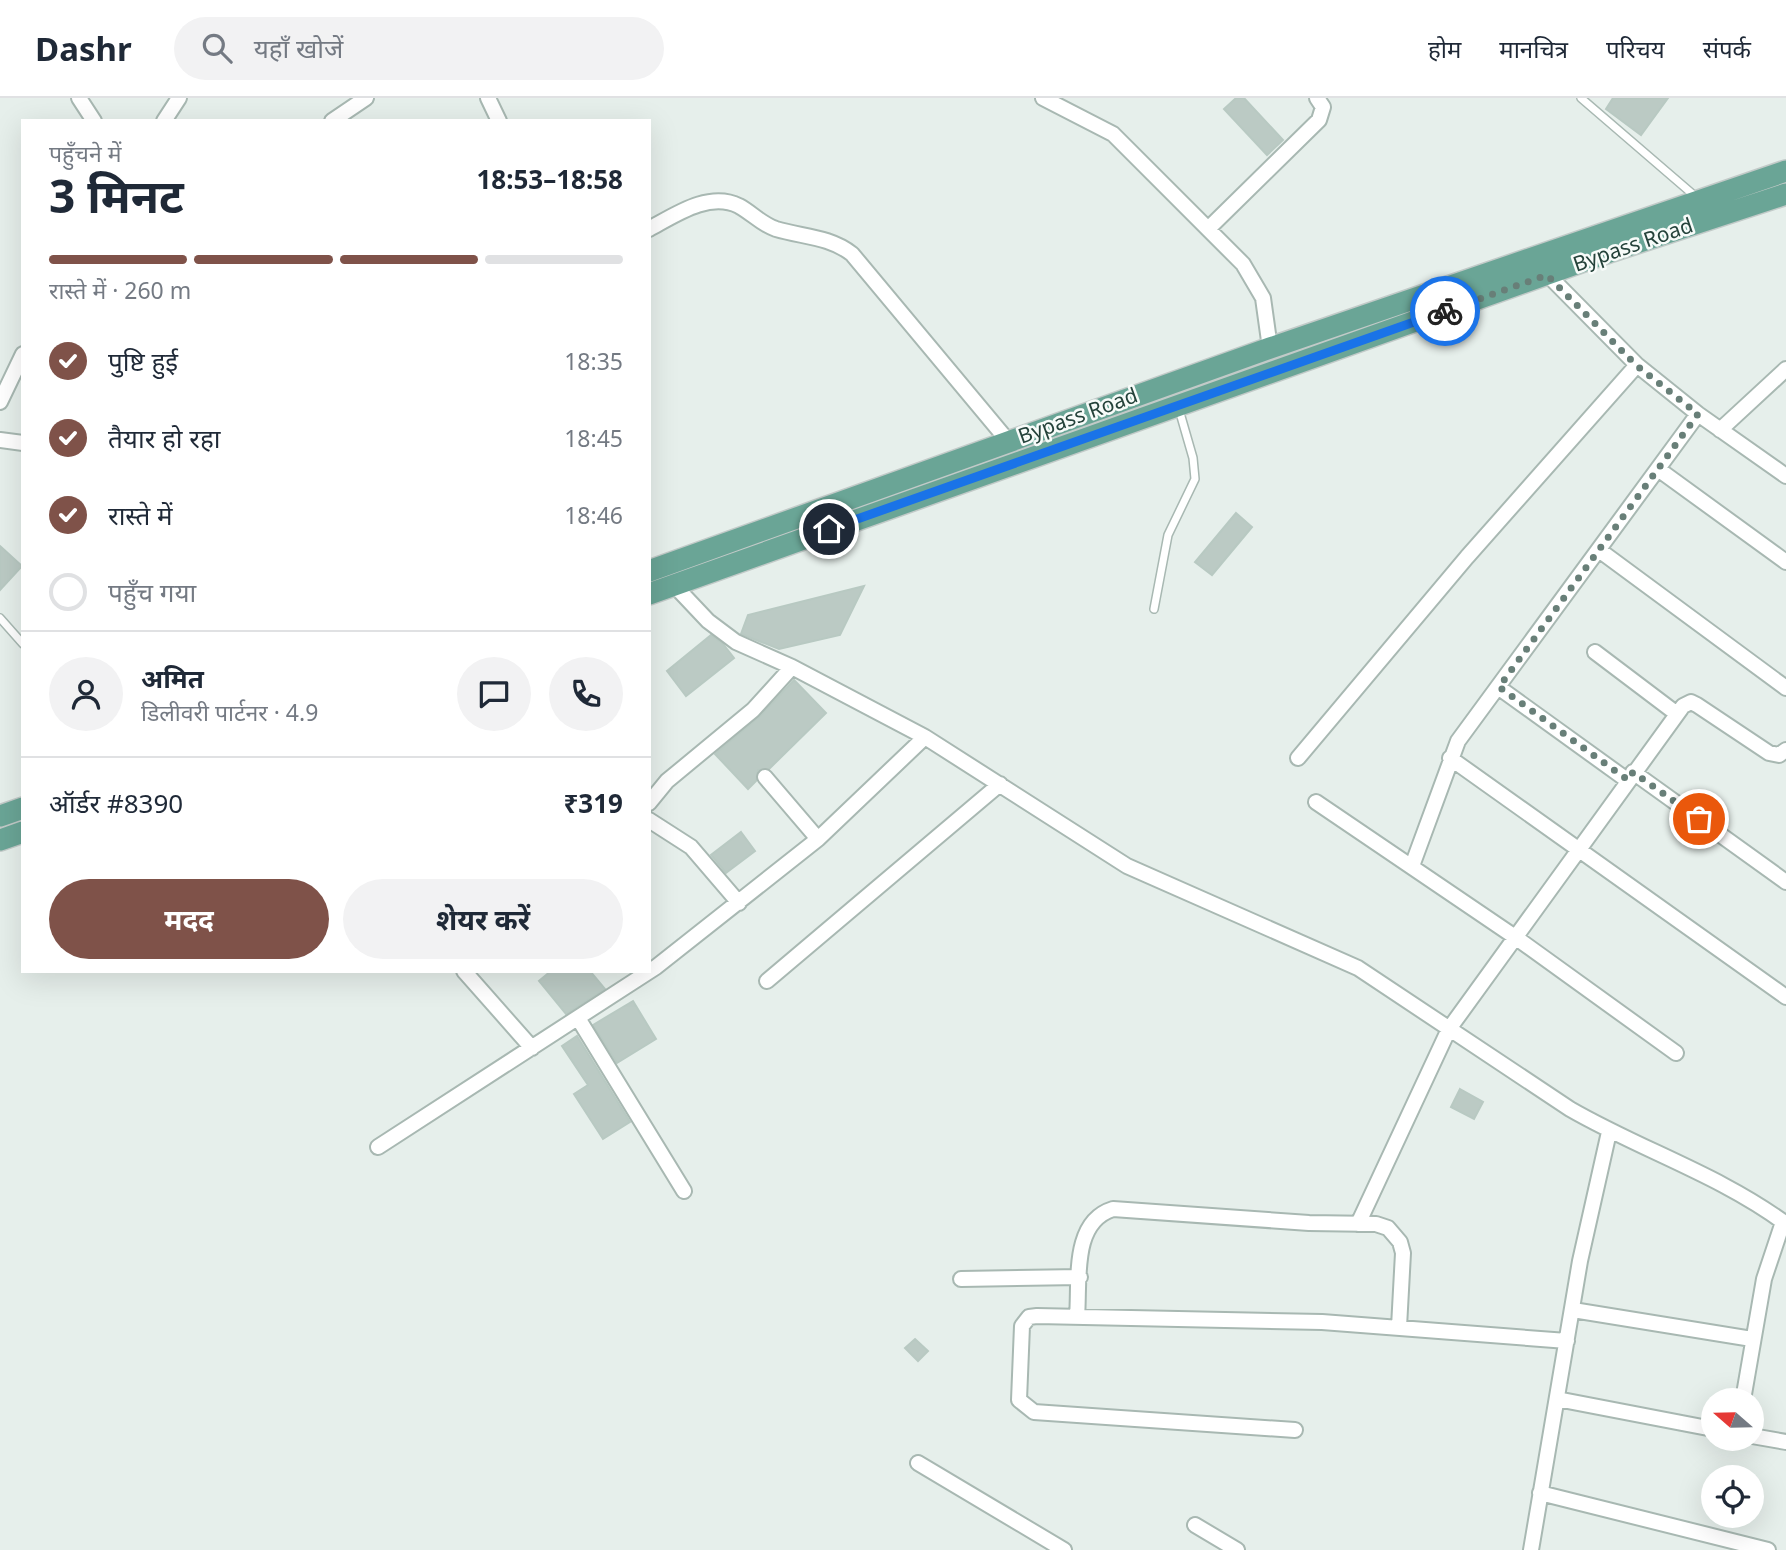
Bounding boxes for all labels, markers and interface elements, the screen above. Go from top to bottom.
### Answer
search box [174,17,664,80]
text: Dashr [35,26,132,71]
icon: search [198,29,236,67]
text: यहाँ खोजें [254,30,343,66]
text: होम [1428,32,1461,65]
text: मानचित्र [1499,32,1568,65]
text: परिचय [1606,32,1665,65]
text: संपर्क [1703,32,1751,65]
text: पहुँचने में [49,137,121,169]
text: 18:53–18:58 [476,161,623,197]
text: 3 मिनट [49,164,184,226]
street label: Bypass Road [1569,210,1696,278]
text: रास्ते में · 260 m [49,274,191,306]
courier [1410,276,1480,346]
icon: bike [1426,292,1464,330]
icon: check [49,342,87,380]
text: पुष्टि हुई [108,343,178,379]
text: 18:35 [564,345,623,377]
street label: Bypass Road [1014,381,1141,450]
icon: check [49,419,87,457]
text: तैयार हो रहा [108,420,221,456]
text: 18:45 [564,422,623,454]
icon: check [49,496,87,534]
text: रास्ते में [108,497,173,533]
text: 18:46 [564,499,623,531]
pin [799,499,859,559]
icon: home [810,510,848,548]
text: पहुँच गया [108,574,196,610]
button: person [49,657,123,731]
button: chat [457,657,531,731]
button: phone [549,657,623,731]
text: अमित [141,660,204,696]
text: डिलीवरी पार्टनर · 4.9 [141,696,318,728]
text: ऑर्डर #8390 [49,785,183,821]
text: ₹319 [564,785,623,821]
pin [1669,789,1729,849]
icon: bag [1680,800,1718,838]
button: मदद [49,879,329,959]
button: शेयर करें [343,879,623,959]
north arrow [1701,1388,1764,1451]
map controls [1701,1388,1764,1528]
button: locate [1701,1465,1764,1528]

